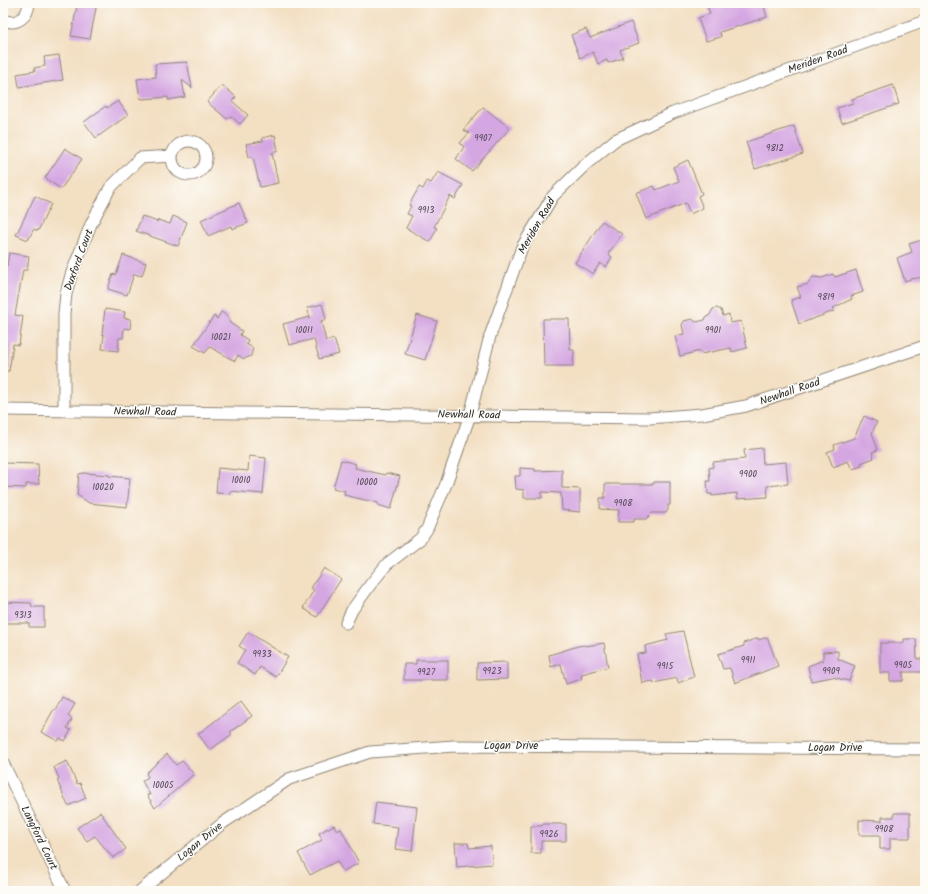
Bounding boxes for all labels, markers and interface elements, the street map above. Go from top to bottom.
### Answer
street label: Meriden Road [785,41,851,79]
house number: 9907 [474,131,493,146]
house number: 9812 [766,141,784,156]
street label: Meriden Road [514,194,561,258]
house number: 9913 [418,203,434,218]
street label: Duxford Court [60,226,99,293]
house number: 9819 [817,290,835,305]
house number: 10011 [295,323,313,338]
house number: 9901 [705,323,721,338]
house number: 10021 [211,330,231,345]
street label: Newhall Road [757,373,823,411]
street label: Newhall Road [113,402,177,422]
street label: Newhall Road [437,405,501,425]
house number: 9900 [739,467,757,482]
house number: 10010 [231,473,251,488]
house number: 10000 [357,475,378,490]
house number: 10020 [92,480,114,495]
house number: 9908 [614,496,633,511]
house number: 9313 [14,608,32,623]
house number: 9933 [252,647,272,662]
house number: 9911 [741,653,755,668]
house number: 9905 [894,658,913,673]
house number: 9915 [657,659,674,674]
house number: 9923 [482,664,502,679]
house number: 9909 [822,664,840,679]
house number: 9927 [417,665,436,680]
street label: Logan Drive [484,737,538,755]
street label: Logan Drive [808,739,862,757]
house number: 10005 [152,778,175,793]
street label: Langford Court [16,803,63,874]
street label: Logan Drive [173,818,227,866]
house number: 9908 [875,822,894,837]
house number: 9926 [539,827,559,842]

